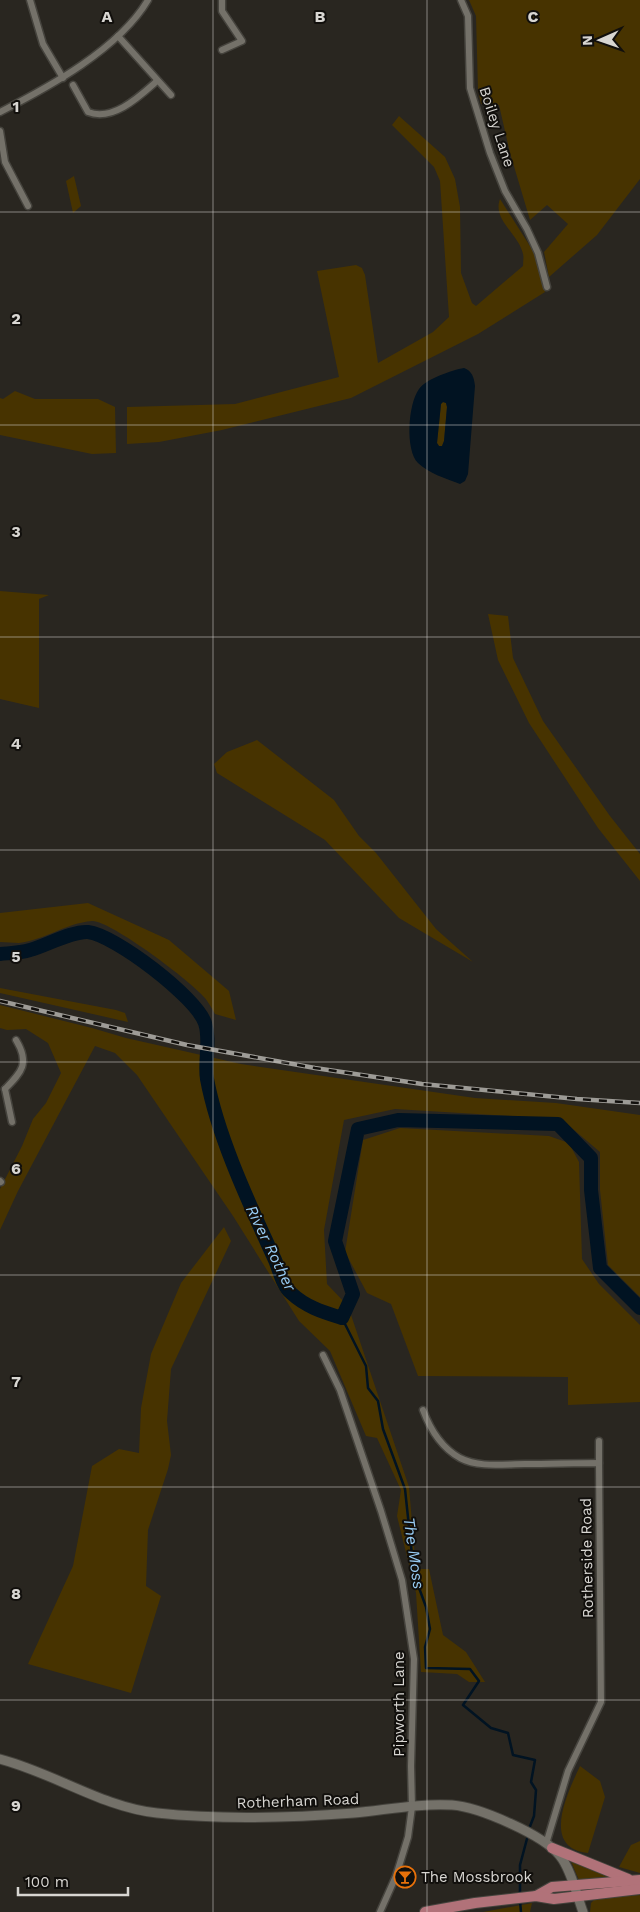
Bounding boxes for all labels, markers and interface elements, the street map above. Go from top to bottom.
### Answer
text: A [102,7,113,26]
text: B [315,7,326,26]
text: C [528,7,539,26]
north arrow [575,15,625,65]
text: N [579,35,595,46]
street label: Boiley Lane [476,84,518,170]
text: 1 [13,97,19,116]
text: 2 [11,309,21,328]
text: 3 [11,522,21,541]
text: 4 [11,734,21,753]
text: 5 [11,947,21,966]
text: 6 [11,1159,21,1178]
water label: River Rother [242,1202,300,1295]
text: 7 [11,1372,21,1391]
street label: Rotherside Road [577,1498,597,1618]
water label: The Moss [400,1516,428,1590]
text: 8 [11,1584,21,1603]
street label: Pipworth Lane [390,1651,408,1757]
street label: Rotherham Road [236,1790,360,1812]
text: 9 [11,1796,21,1815]
scale bar [18,1864,128,1896]
bar icon: The Mossbrook [393,1865,417,1889]
place label: The Mossbrook [421,1868,533,1886]
text: 100 m [25,1873,69,1891]

